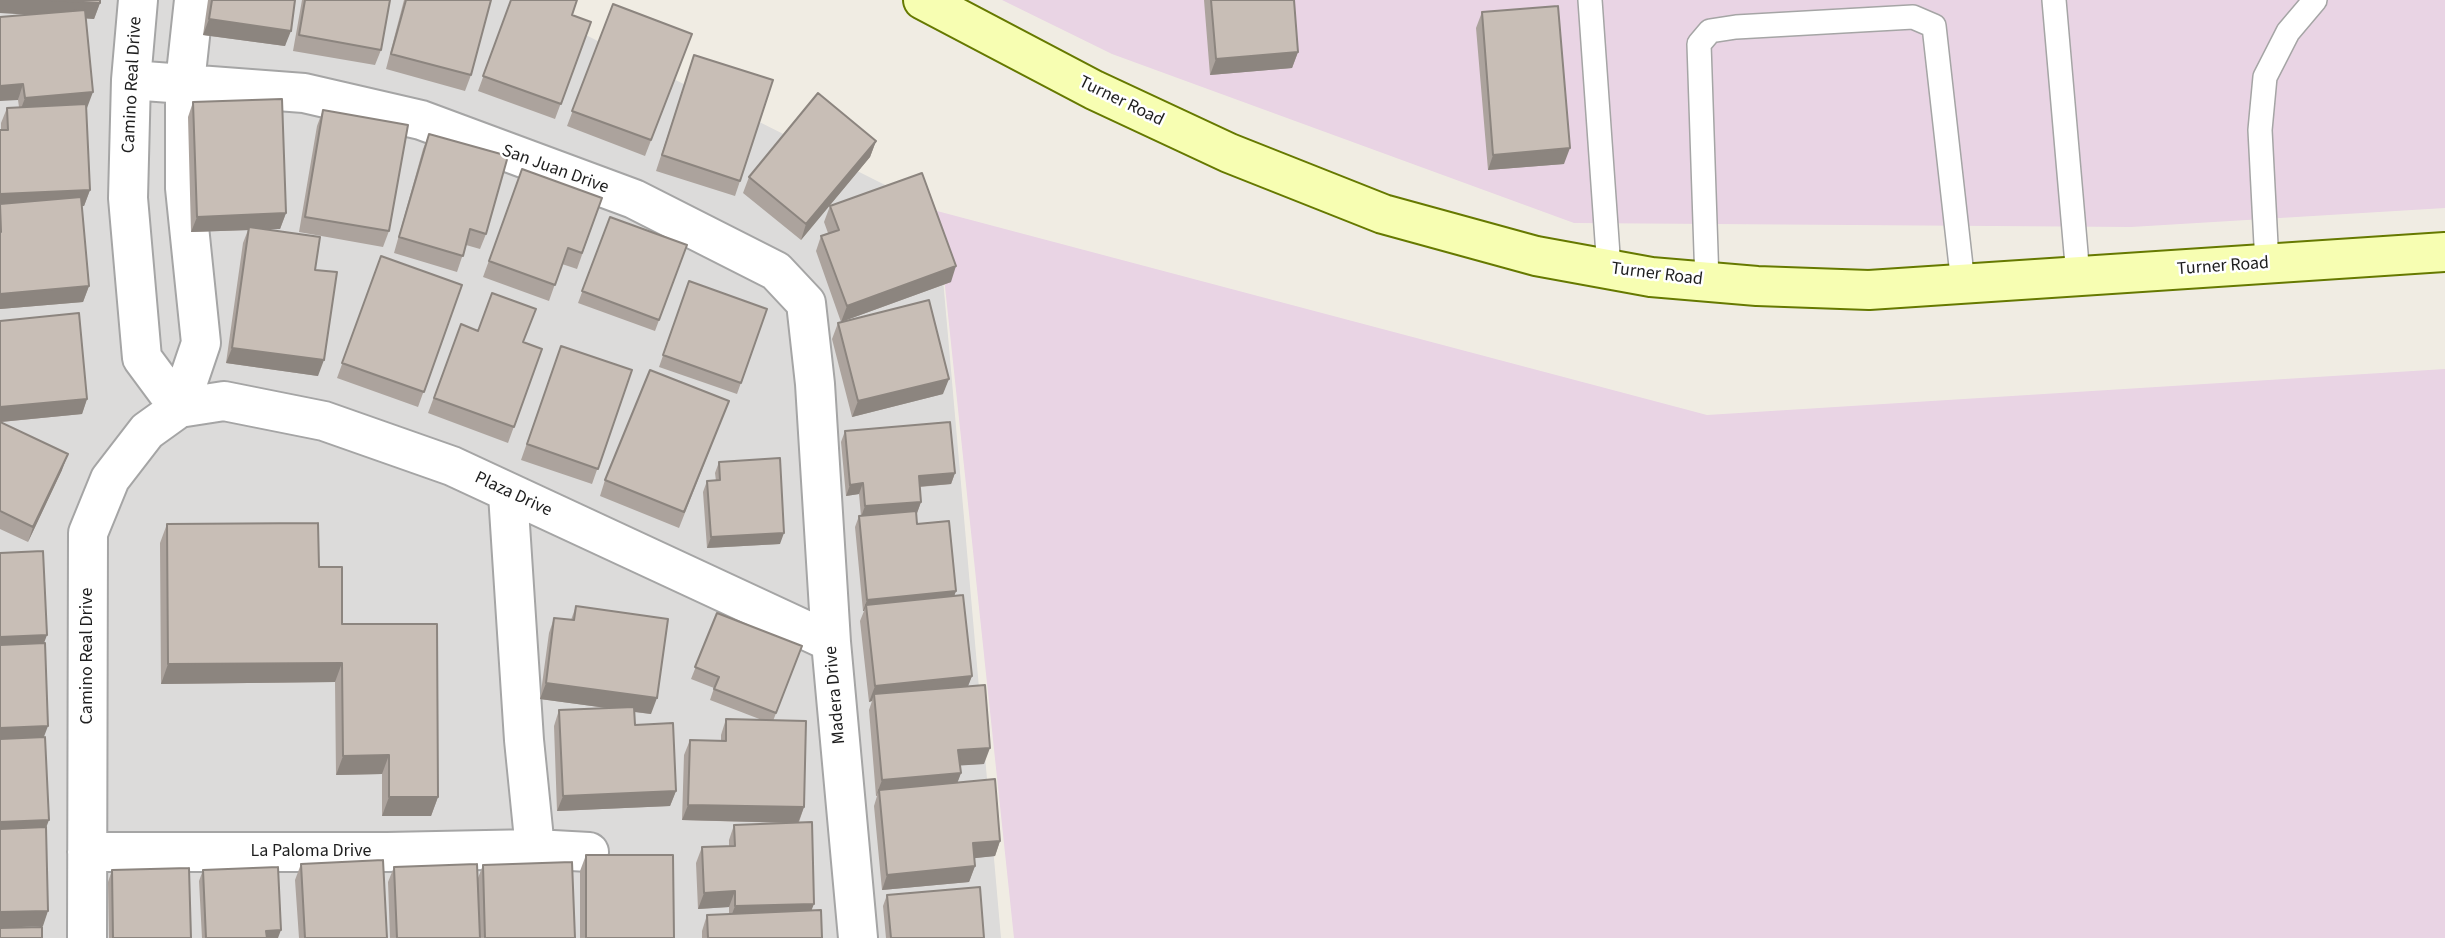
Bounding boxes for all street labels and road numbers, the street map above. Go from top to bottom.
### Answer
street label: Camino Real Drive [119,16,147,154]
street label: Turner Road [1075,72,1167,132]
street label: San Juan Drive [499,141,611,199]
street label: Turner Road [2176,253,2270,281]
street label: Turner Road [1610,259,1704,291]
street label: Plaza Drive [471,468,555,522]
street label: Camino Real Drive [77,588,99,724]
street label: Madera Drive [821,645,851,745]
street label: La Paloma Drive [251,841,371,863]

